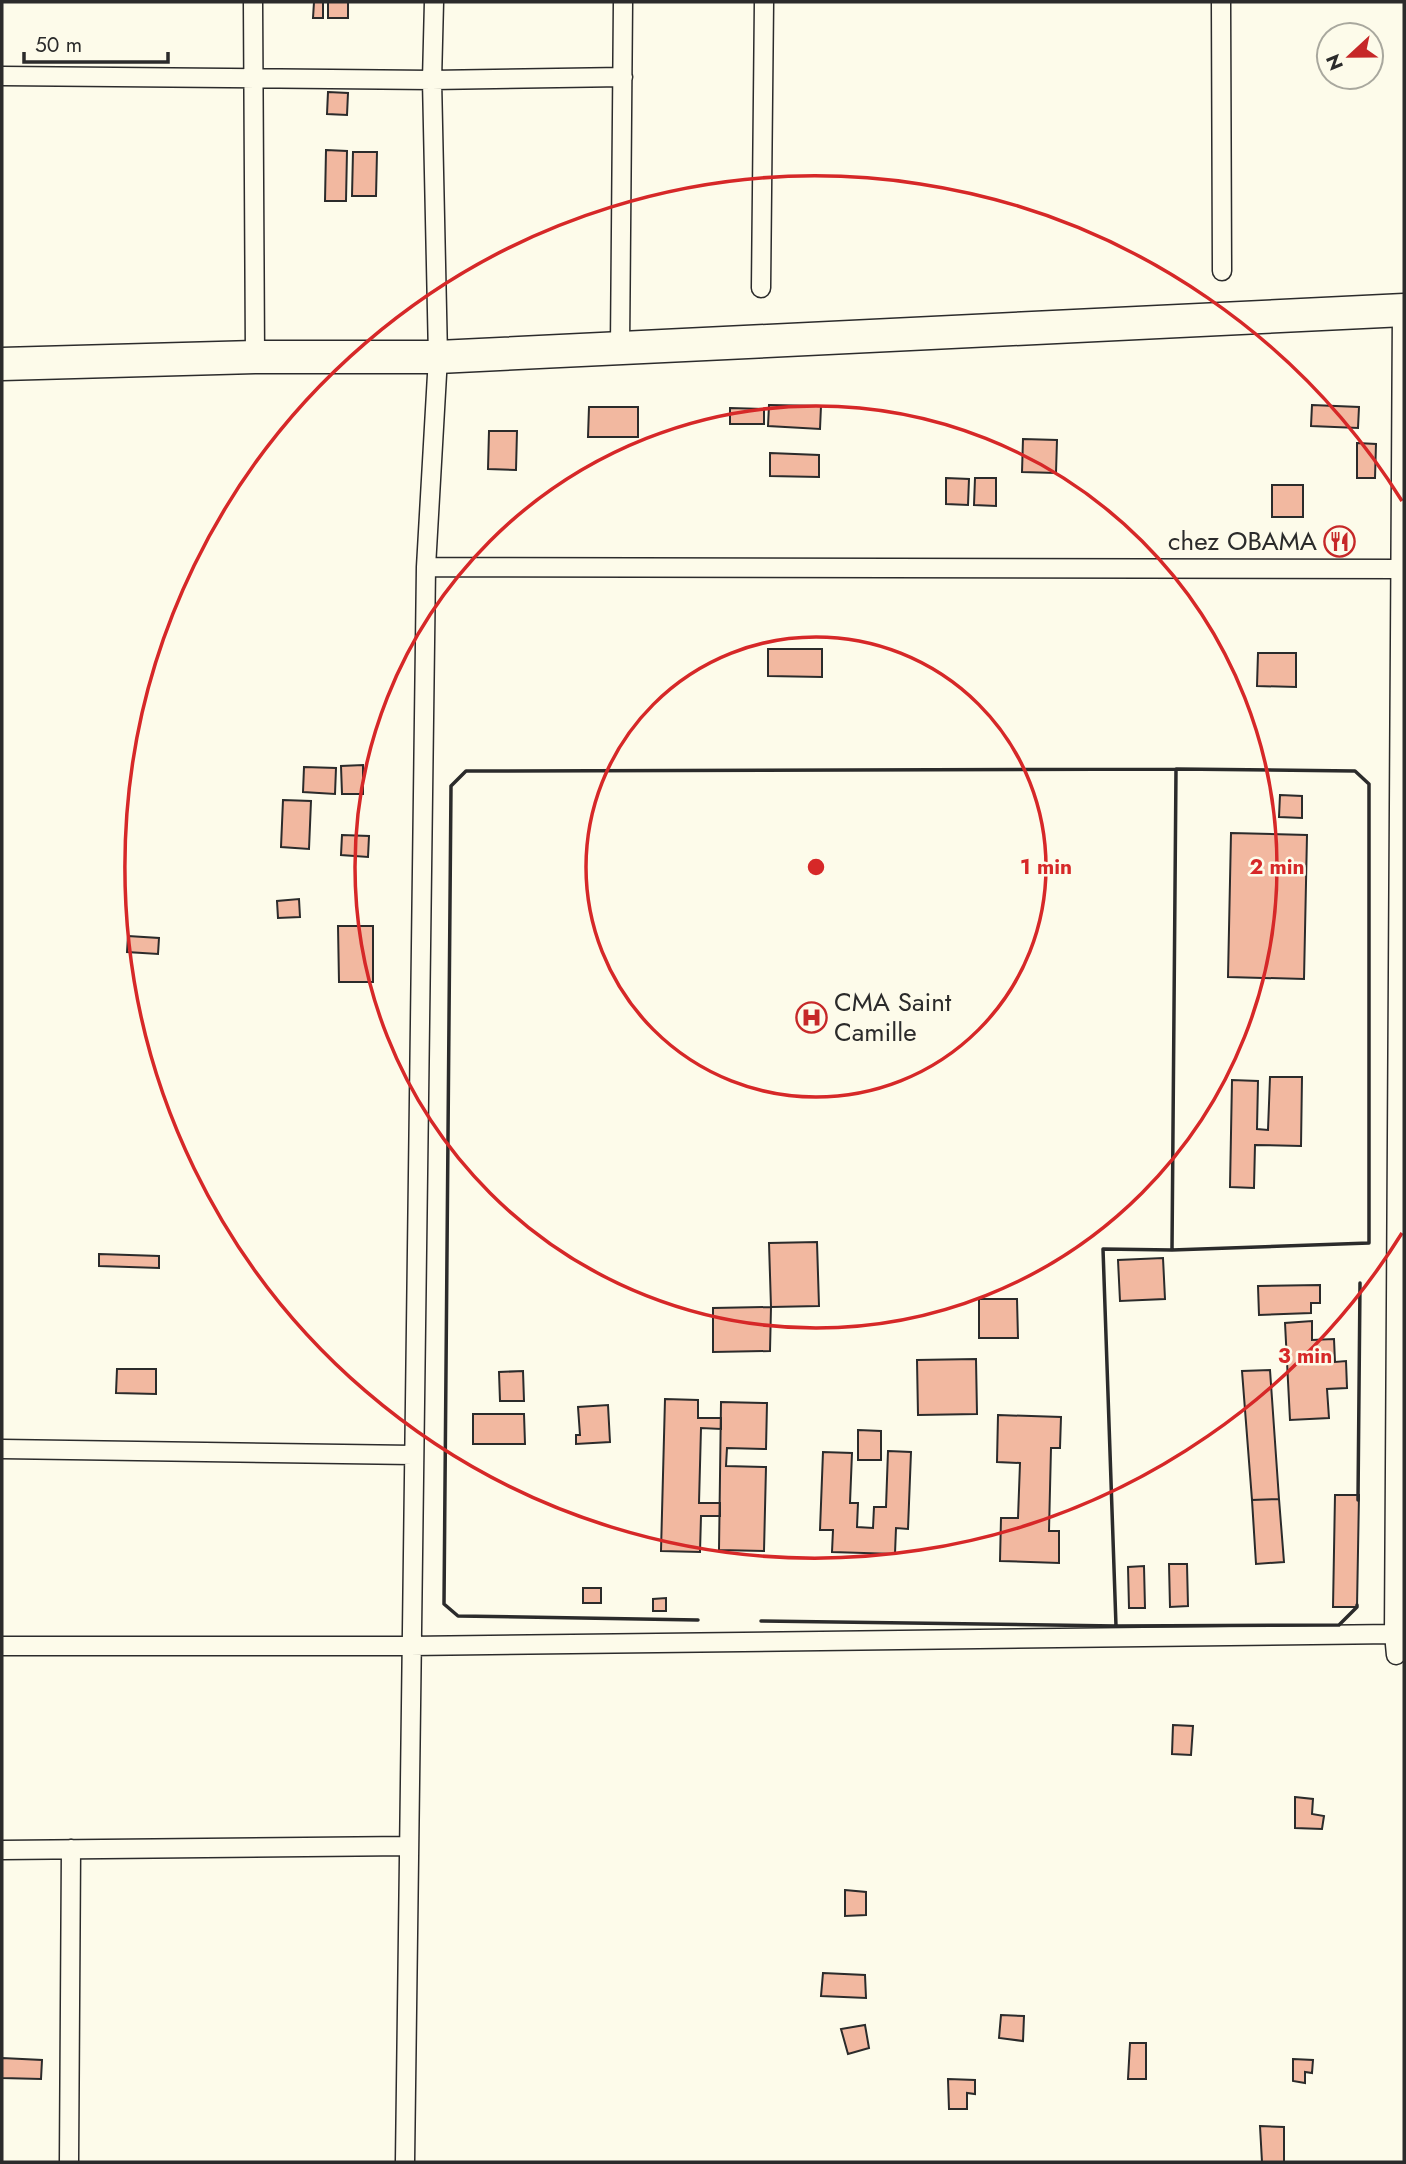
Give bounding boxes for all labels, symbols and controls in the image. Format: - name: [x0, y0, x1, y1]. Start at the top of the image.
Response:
- scale bar: [24, 21, 168, 65]
- north arrow: [1315, 21, 1385, 91]
- text: 50 m: [35, 30, 82, 60]
- text: N: [1319, 50, 1350, 74]
- place label: chez OBAMA: [1168, 522, 1318, 560]
- restaurant icon: chez OBAMA: [1323, 524, 1357, 558]
- text: 1 min: [1020, 852, 1072, 882]
- text: 2 min: [1249, 852, 1305, 882]
- centre of rings: [804, 855, 828, 879]
- place label: CMA Saint Camille: [834, 983, 952, 1051]
- hospital icon: CMA Saint Camille: [794, 1000, 828, 1034]
- text: 3 min: [1278, 1341, 1332, 1371]

